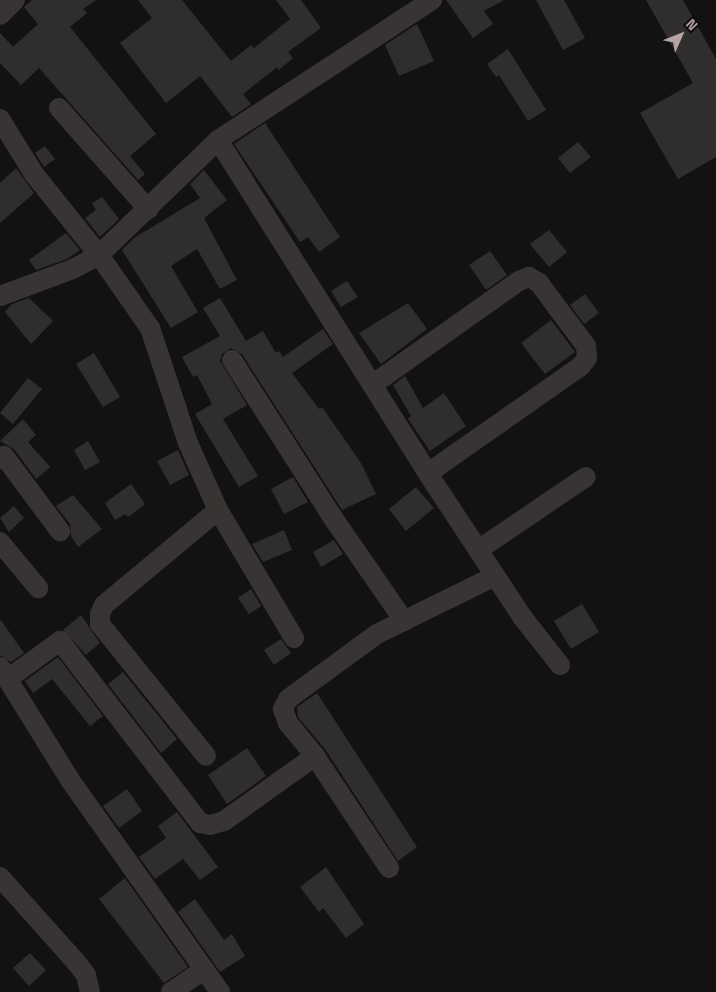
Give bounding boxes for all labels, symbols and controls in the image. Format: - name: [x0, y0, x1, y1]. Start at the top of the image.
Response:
- north arrow: [656, 10, 706, 60]
- text: N: [682, 15, 702, 34]

